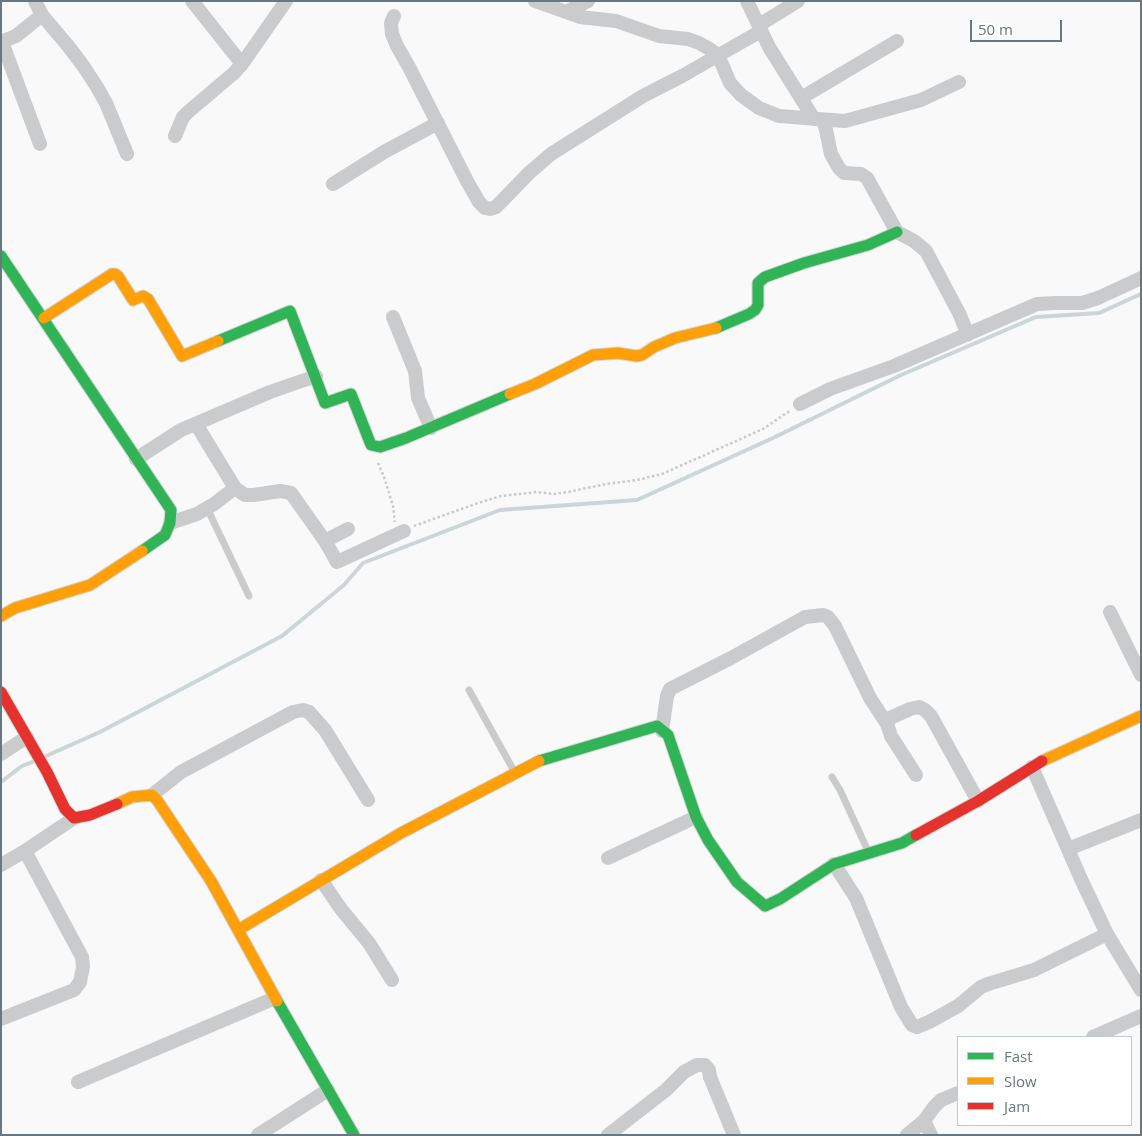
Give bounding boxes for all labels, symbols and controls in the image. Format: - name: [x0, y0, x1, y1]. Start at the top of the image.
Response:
- scale bar: [972, 10, 1064, 42]
- text: 50 m: [978, 19, 1013, 39]
- legend: [957, 1036, 1132, 1126]
- text: Fast: [1004, 1046, 1033, 1066]
- text: Slow: [1004, 1071, 1037, 1091]
- text: Jam: [1004, 1096, 1030, 1116]

